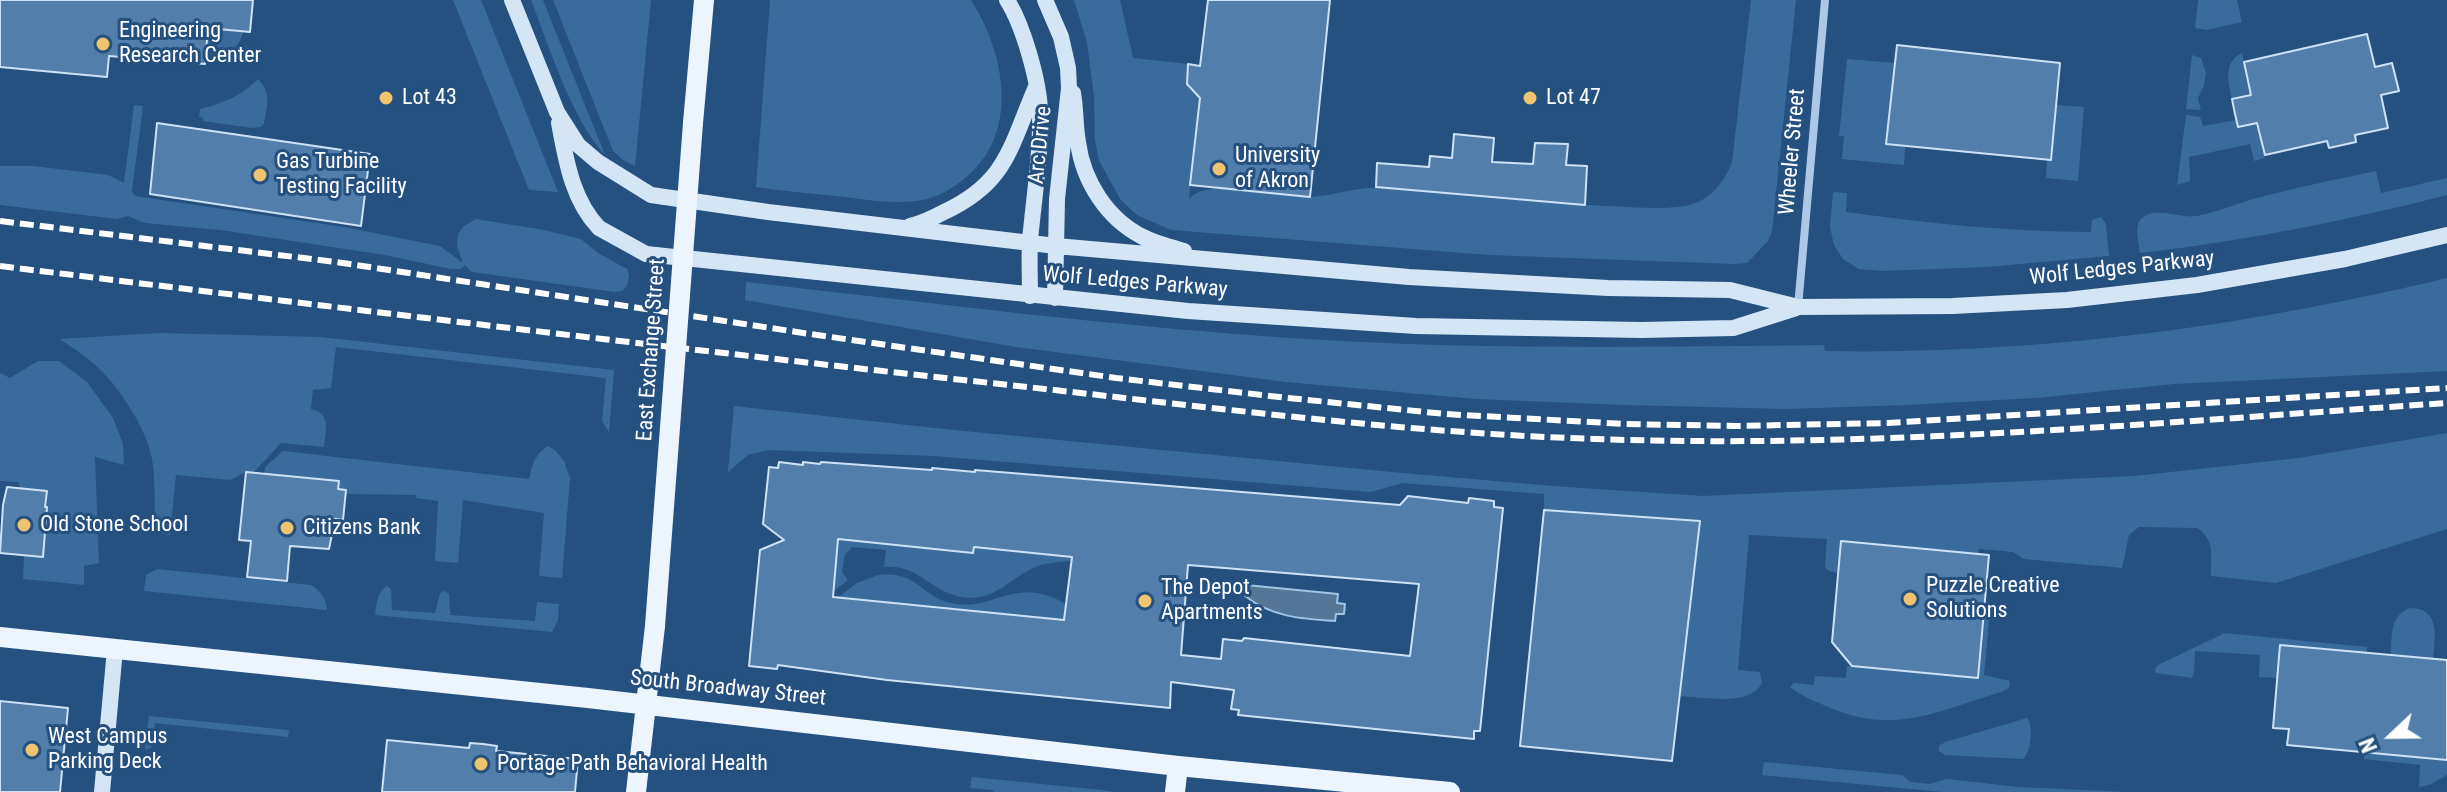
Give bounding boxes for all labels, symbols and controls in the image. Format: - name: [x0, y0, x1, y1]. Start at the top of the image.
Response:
- place label: Engineering Research Center: [119, 18, 261, 70]
- marker: Engineering Research Center: [94, 35, 112, 53]
- place label: Lot 43: [402, 85, 457, 111]
- place label: Lot 47: [1546, 85, 1601, 111]
- street label: Wheeler Street: [1774, 88, 1812, 216]
- marker: Lot 43: [377, 89, 395, 107]
- marker: Lot 47: [1521, 89, 1539, 107]
- street label: Arc Drive: [1024, 105, 1058, 185]
- place label: University of Akron: [1235, 143, 1320, 194]
- place label: Gas Turbine Testing Facility: [276, 149, 407, 200]
- marker: University of Akron: [1210, 160, 1228, 178]
- marker: Gas Turbine Testing Facility: [251, 166, 269, 184]
- street label: Wolf Ledges Parkway: [2028, 246, 2216, 292]
- street label: East Exchange Street: [632, 258, 672, 442]
- street label: Wolf Ledges Parkway: [1041, 262, 1229, 304]
- place label: Old Stone School: [40, 512, 188, 538]
- place label: Citizens Bank: [303, 515, 421, 541]
- marker: Old Stone School: [15, 516, 33, 534]
- marker: Citizens Bank: [278, 519, 296, 537]
- place label: Puzzle Creative Solutions: [1926, 573, 2060, 624]
- place label: The Depot Apartments: [1161, 575, 1263, 626]
- marker: Puzzle Creative Solutions: [1901, 590, 1919, 608]
- marker: The Depot Apartments: [1136, 592, 1154, 610]
- street label: South Broadway Street: [629, 666, 827, 712]
- north arrow: [2351, 696, 2431, 776]
- place label: West Campus Parking Deck: [48, 724, 167, 776]
- text: N: [2354, 734, 2382, 756]
- marker: West Campus Parking Deck: [23, 741, 41, 759]
- place label: Portage Path Behavioral Health: [497, 751, 768, 777]
- marker: Portage Path Behavioral Health: [472, 755, 490, 773]

